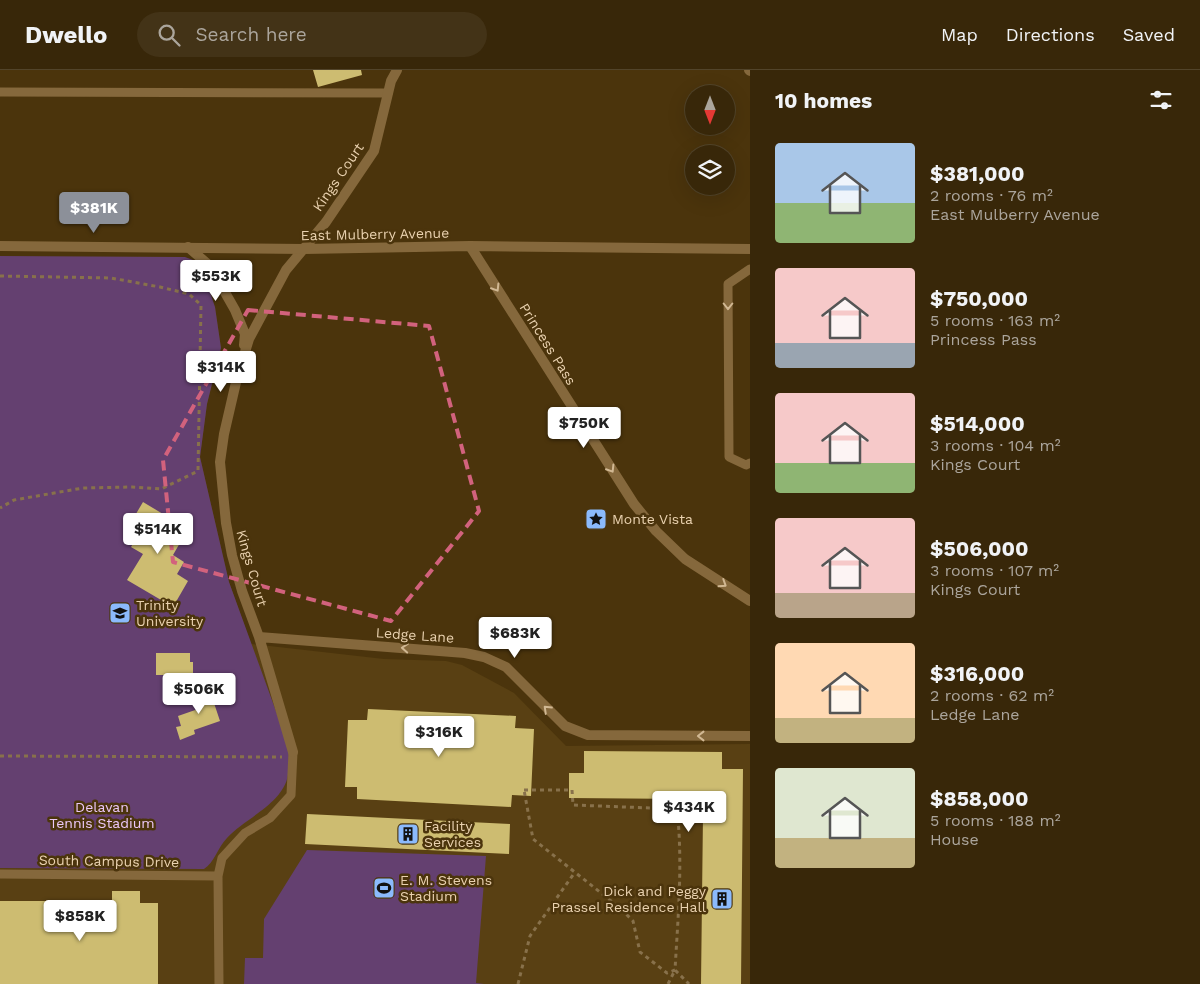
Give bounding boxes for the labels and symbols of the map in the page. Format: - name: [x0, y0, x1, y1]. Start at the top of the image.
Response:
- north arrow: [685, 85, 735, 135]
- street label: Kings Court: [309, 140, 367, 214]
- pin: $381K: [59, 191, 129, 234]
- street label: East Mulberry Avenue: [301, 225, 449, 243]
- pin: $553K: [181, 260, 251, 302]
- one-way arrow: [490, 282, 500, 291]
- street label: Princess Pass: [516, 300, 580, 388]
- one-way arrow: [723, 302, 733, 310]
- pin: $314K: [186, 350, 256, 393]
- pin: $750K: [549, 406, 619, 449]
- one-way arrow: [605, 464, 615, 473]
- place icon: Monte Vista: [584, 507, 608, 531]
- place label: Monte Vista: [612, 511, 693, 527]
- pin: $514K: [123, 512, 193, 555]
- street label: Kings Court: [233, 528, 271, 608]
- one-way arrow: [718, 578, 727, 587]
- place label: Trinity University: [136, 597, 204, 629]
- school or university icon: Trinity University: [108, 601, 132, 625]
- pin: $683K: [480, 616, 550, 659]
- street label: Ledge Lane: [375, 624, 455, 646]
- one-way arrow: [401, 643, 409, 654]
- pin: $506K: [164, 672, 234, 715]
- one-way arrow: [544, 706, 553, 715]
- pin: $316K: [404, 716, 474, 758]
- one-way arrow: [697, 731, 705, 741]
- pin: $434K: [654, 790, 724, 833]
- park label: Delavan Tennis Stadium: [49, 799, 155, 831]
- place label: Facility Services: [424, 818, 481, 850]
- building icon: Facility Services: [396, 822, 420, 846]
- street label: South Campus Drive: [39, 852, 179, 870]
- place label: E. M. Stevens Stadium: [400, 872, 492, 904]
- sports icon: E. M. Stevens Stadium: [372, 876, 396, 900]
- place label: Dick and Peggy Prassel Residence Hall: [551, 883, 707, 915]
- building icon: Dick and Peggy Prassel Residence Hall: [710, 887, 734, 911]
- pin: $858K: [45, 900, 115, 942]

